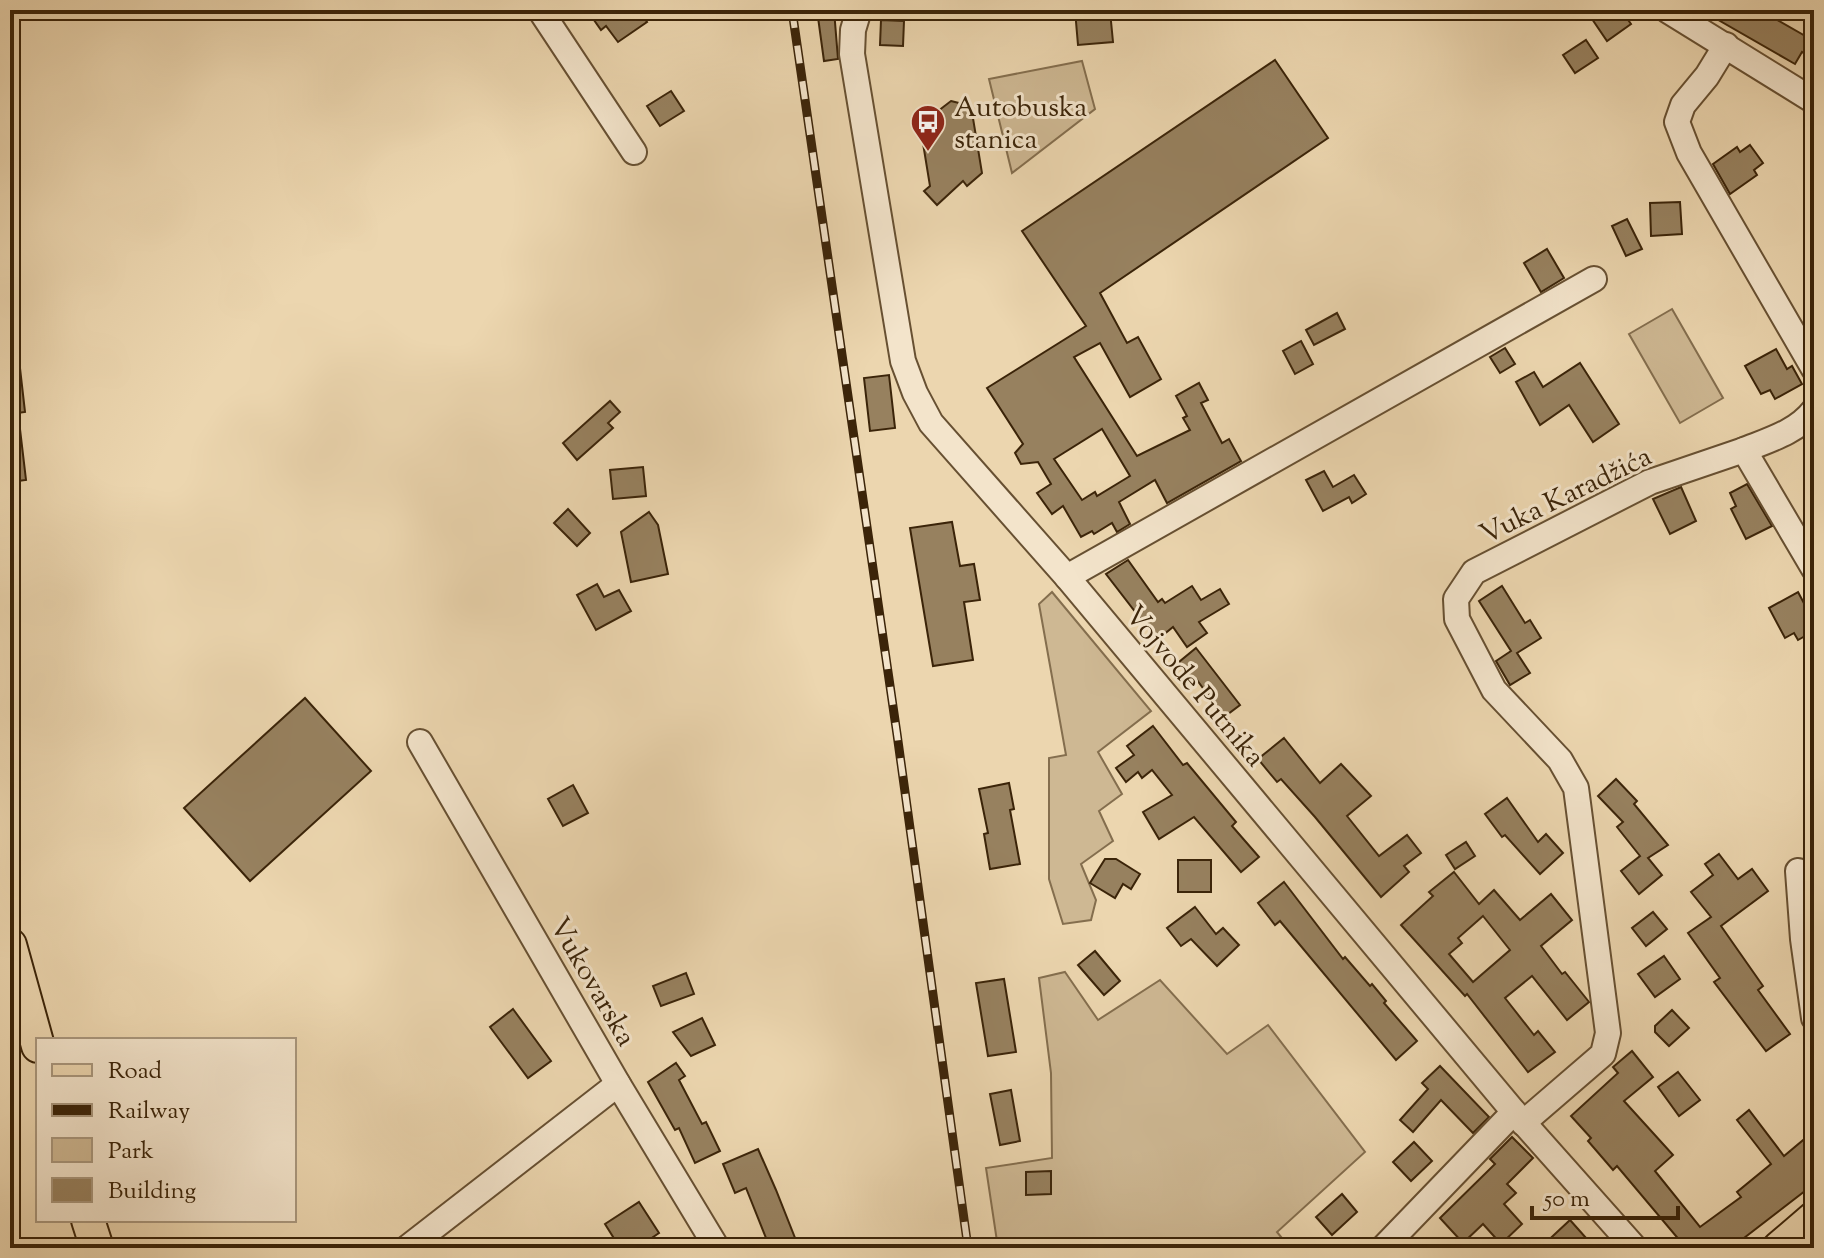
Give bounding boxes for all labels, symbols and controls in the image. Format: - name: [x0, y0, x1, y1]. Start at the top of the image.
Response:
- place label: Autobuska stanica: [954, 89, 1087, 161]
- bus stop icon: Autobuska stanica: [909, 103, 947, 153]
- street label: Vuka Karadžića: [1474, 438, 1659, 556]
- street label: Vojvode Putnika: [1114, 597, 1273, 777]
- street label: Vukovarska: [538, 911, 645, 1055]
- legend: [36, 1038, 296, 1222]
- text: Road: [108, 1055, 162, 1089]
- text: Railway: [108, 1095, 190, 1129]
- text: Park: [108, 1135, 154, 1169]
- scale bar: [1532, 1170, 1678, 1220]
- text: Building: [108, 1175, 197, 1209]
- text: 50 m: [1542, 1183, 1590, 1217]

